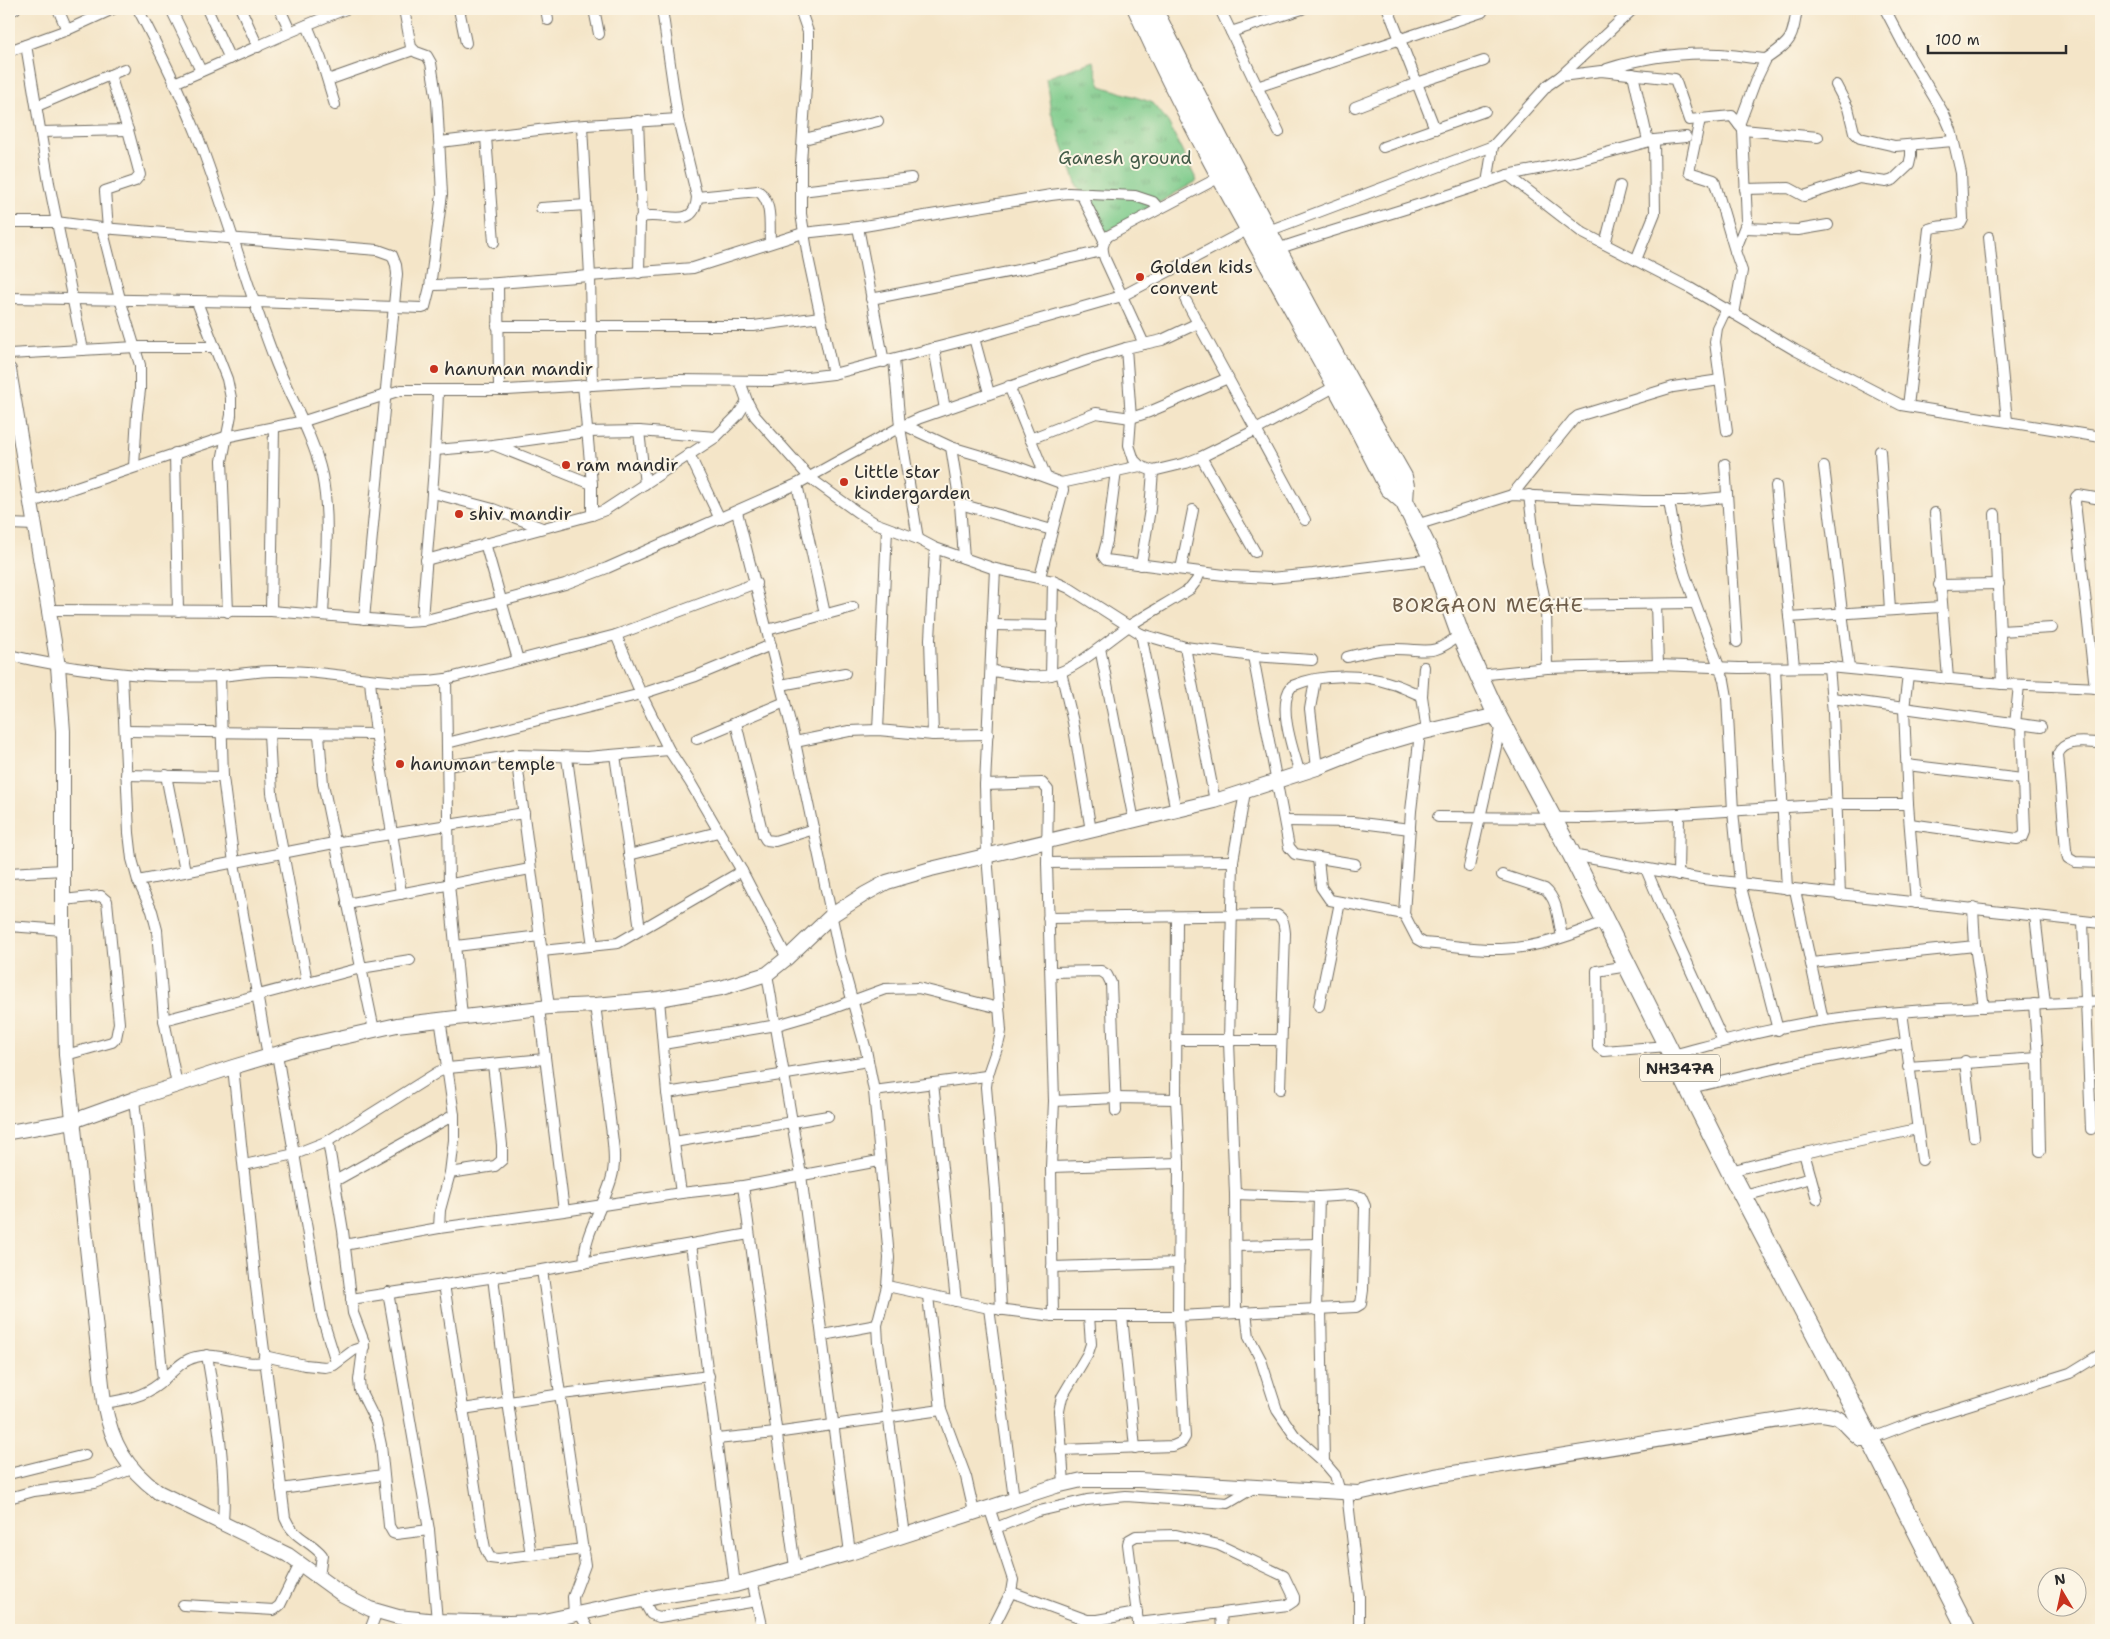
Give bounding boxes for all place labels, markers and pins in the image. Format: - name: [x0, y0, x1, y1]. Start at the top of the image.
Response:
- place label: Golden kids convent: [1150, 255, 1253, 300]
- marker: Golden kids convent: [1134, 271, 1146, 283]
- place label: hanuman mandir: [444, 357, 593, 381]
- marker: hanuman mandir: [428, 363, 440, 375]
- place label: ram mandir: [576, 453, 678, 477]
- marker: ram mandir: [560, 459, 572, 471]
- place label: Little star kindergarden: [854, 460, 970, 505]
- marker: Little star kindergarden: [838, 476, 850, 488]
- place label: shiv mandir: [469, 502, 572, 526]
- marker: shiv mandir: [453, 508, 465, 520]
- place label: hanuman temple: [410, 752, 556, 776]
- marker: hanuman temple: [394, 758, 406, 770]

